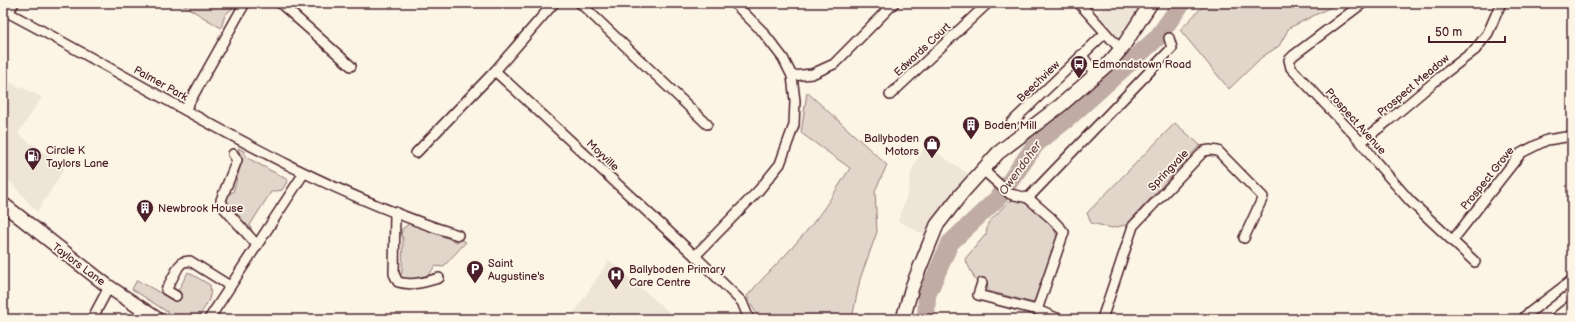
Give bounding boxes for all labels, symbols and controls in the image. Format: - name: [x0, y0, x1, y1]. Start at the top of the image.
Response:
- scale bar: [1429, 18, 1505, 44]
- street label: Edwards Court: [891, 19, 954, 79]
- text: 50 m: [1435, 25, 1462, 40]
- street label: Prospect Meadow: [1375, 51, 1452, 119]
- bus stop icon: Edmondstown Road: [1069, 54, 1089, 79]
- street label: Beechview: [1014, 57, 1063, 105]
- place label: Edmondstown Road: [1092, 58, 1191, 71]
- street label: Palmer Park: [131, 63, 191, 104]
- street label: Prospect Avenue: [1323, 86, 1389, 157]
- building icon: Boden Mill: [961, 115, 981, 140]
- place label: Boden Mill: [984, 119, 1037, 132]
- place label: Ballyboden Motors: [864, 132, 920, 158]
- shop icon: Ballyboden Motors: [922, 134, 942, 159]
- street label: Moyville: [584, 137, 622, 174]
- water label: Owendoher: [996, 137, 1046, 198]
- place label: Circle K Taylors Lane: [46, 144, 109, 170]
- street label: Prospect Grove: [1458, 144, 1517, 212]
- fuel station icon: Circle K Taylors Lane: [23, 146, 43, 171]
- street label: Springvale: [1145, 147, 1192, 194]
- building icon: Newbrook House: [135, 198, 155, 223]
- place label: Newbrook House: [158, 202, 244, 215]
- street label: Taylors Lane: [50, 240, 108, 289]
- place label: Saint Augustine's: [488, 257, 545, 283]
- parking icon: Saint Augustine's: [465, 259, 485, 284]
- place label: Ballyboden Primary Care Centre: [629, 263, 725, 289]
- hospital icon: Ballyboden Primary Care Centre: [606, 265, 626, 290]

